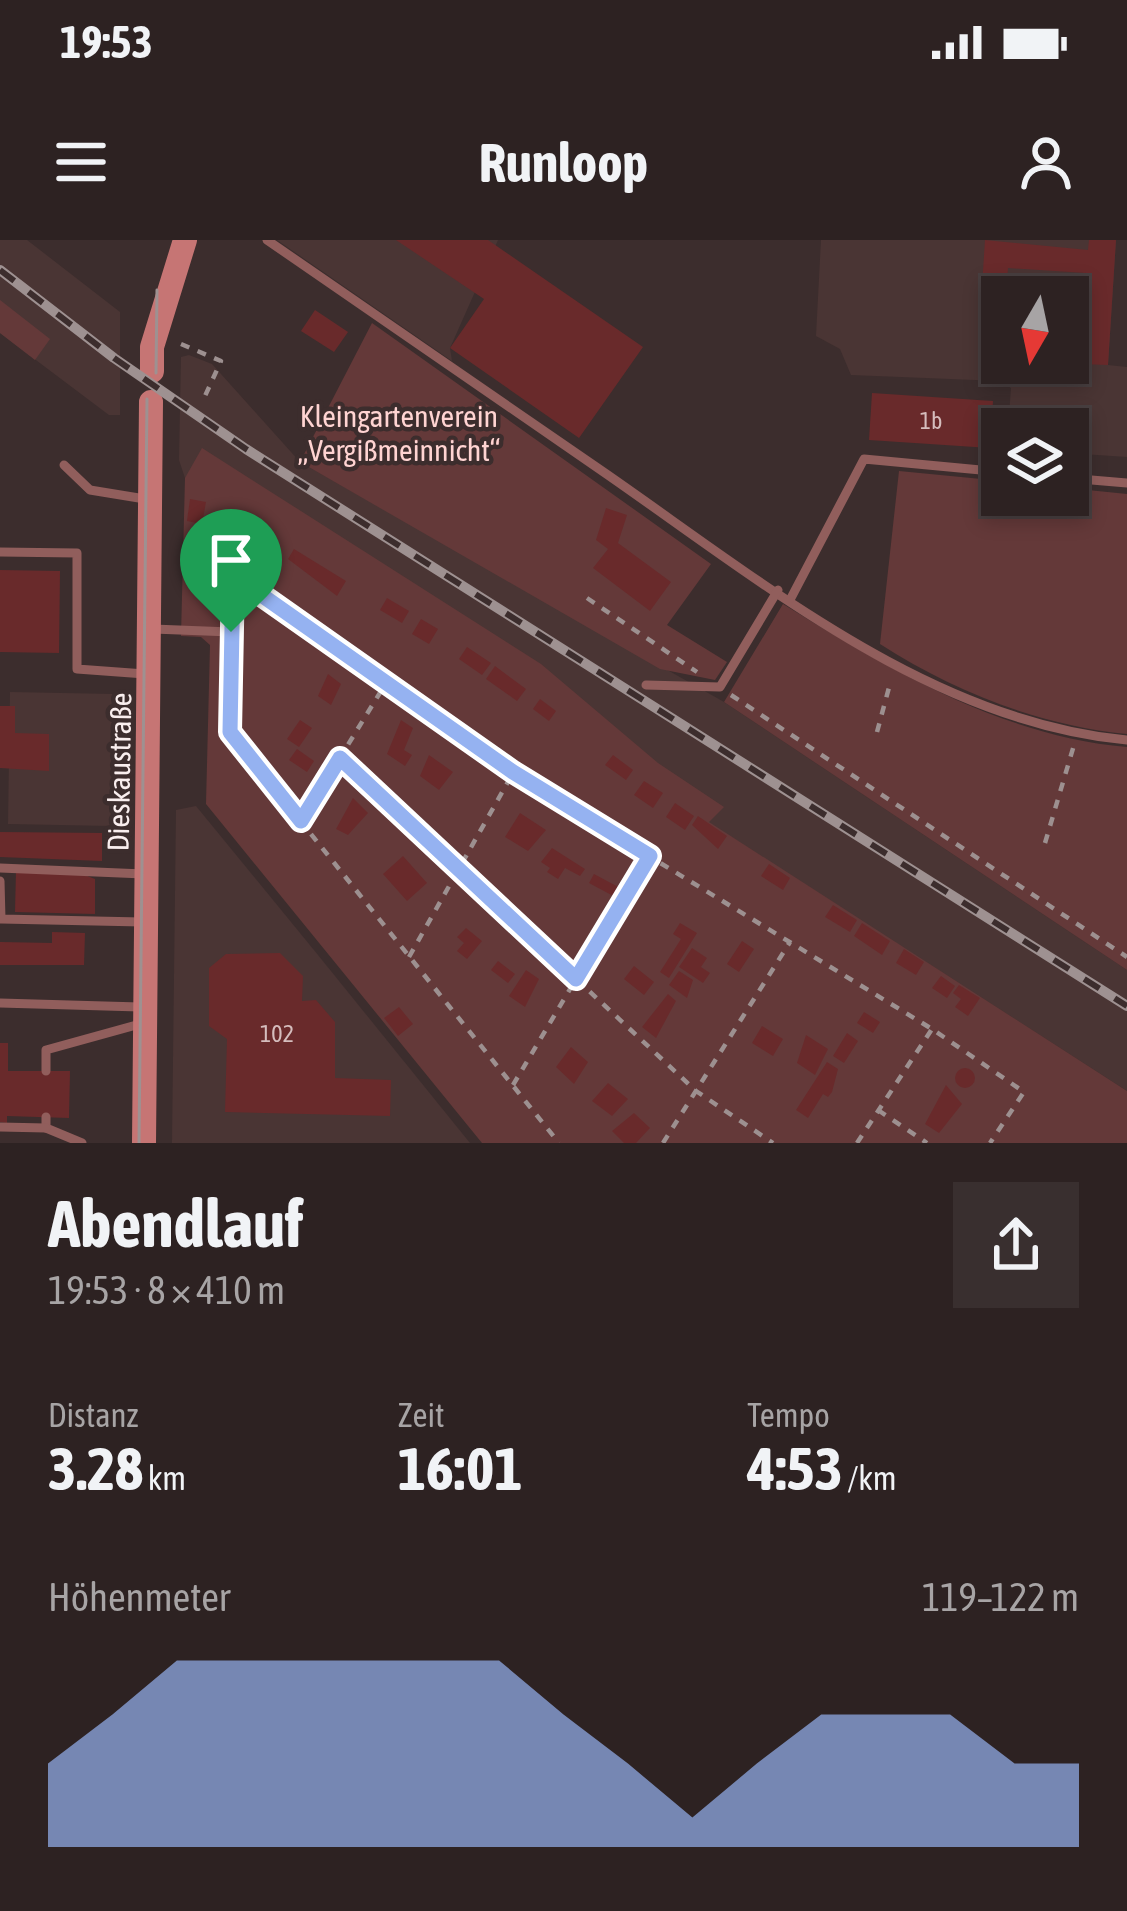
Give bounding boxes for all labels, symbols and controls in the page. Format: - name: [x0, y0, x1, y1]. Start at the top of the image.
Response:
- text: 19:53: [60, 16, 153, 68]
- icon: menu: [48, 129, 114, 195]
- icon: person: [1013, 129, 1079, 195]
- text: Runloop: [479, 132, 648, 193]
- north arrow: [981, 276, 1089, 384]
- map controls: [981, 276, 1089, 516]
- park label: Kleingartenverein „Vergißmeinnicht“: [298, 399, 500, 467]
- house number: 1b: [920, 407, 942, 434]
- button: layers: [981, 408, 1089, 516]
- pin: [180, 509, 282, 632]
- icon: arrive: [198, 527, 264, 593]
- street label: Dieskaustraße: [101, 692, 137, 852]
- house number: 102: [260, 1020, 294, 1047]
- button: share: [953, 1182, 1079, 1308]
- text: Abendlauf: [48, 1185, 303, 1261]
- text: 19:53 · 8 × 410 m: [48, 1268, 285, 1312]
- text: Distanz: [48, 1396, 138, 1434]
- text: Zeit: [398, 1396, 445, 1434]
- text: Tempo: [747, 1396, 830, 1434]
- text: 3.28: [48, 1434, 143, 1503]
- text: 16:01: [398, 1434, 522, 1503]
- text: 4:53: [747, 1434, 843, 1503]
- text: km: [143, 1459, 186, 1497]
- text: /km: [843, 1459, 897, 1497]
- text: Höhenmeter: [48, 1575, 230, 1619]
- text: 119–122 m: [922, 1575, 1079, 1619]

